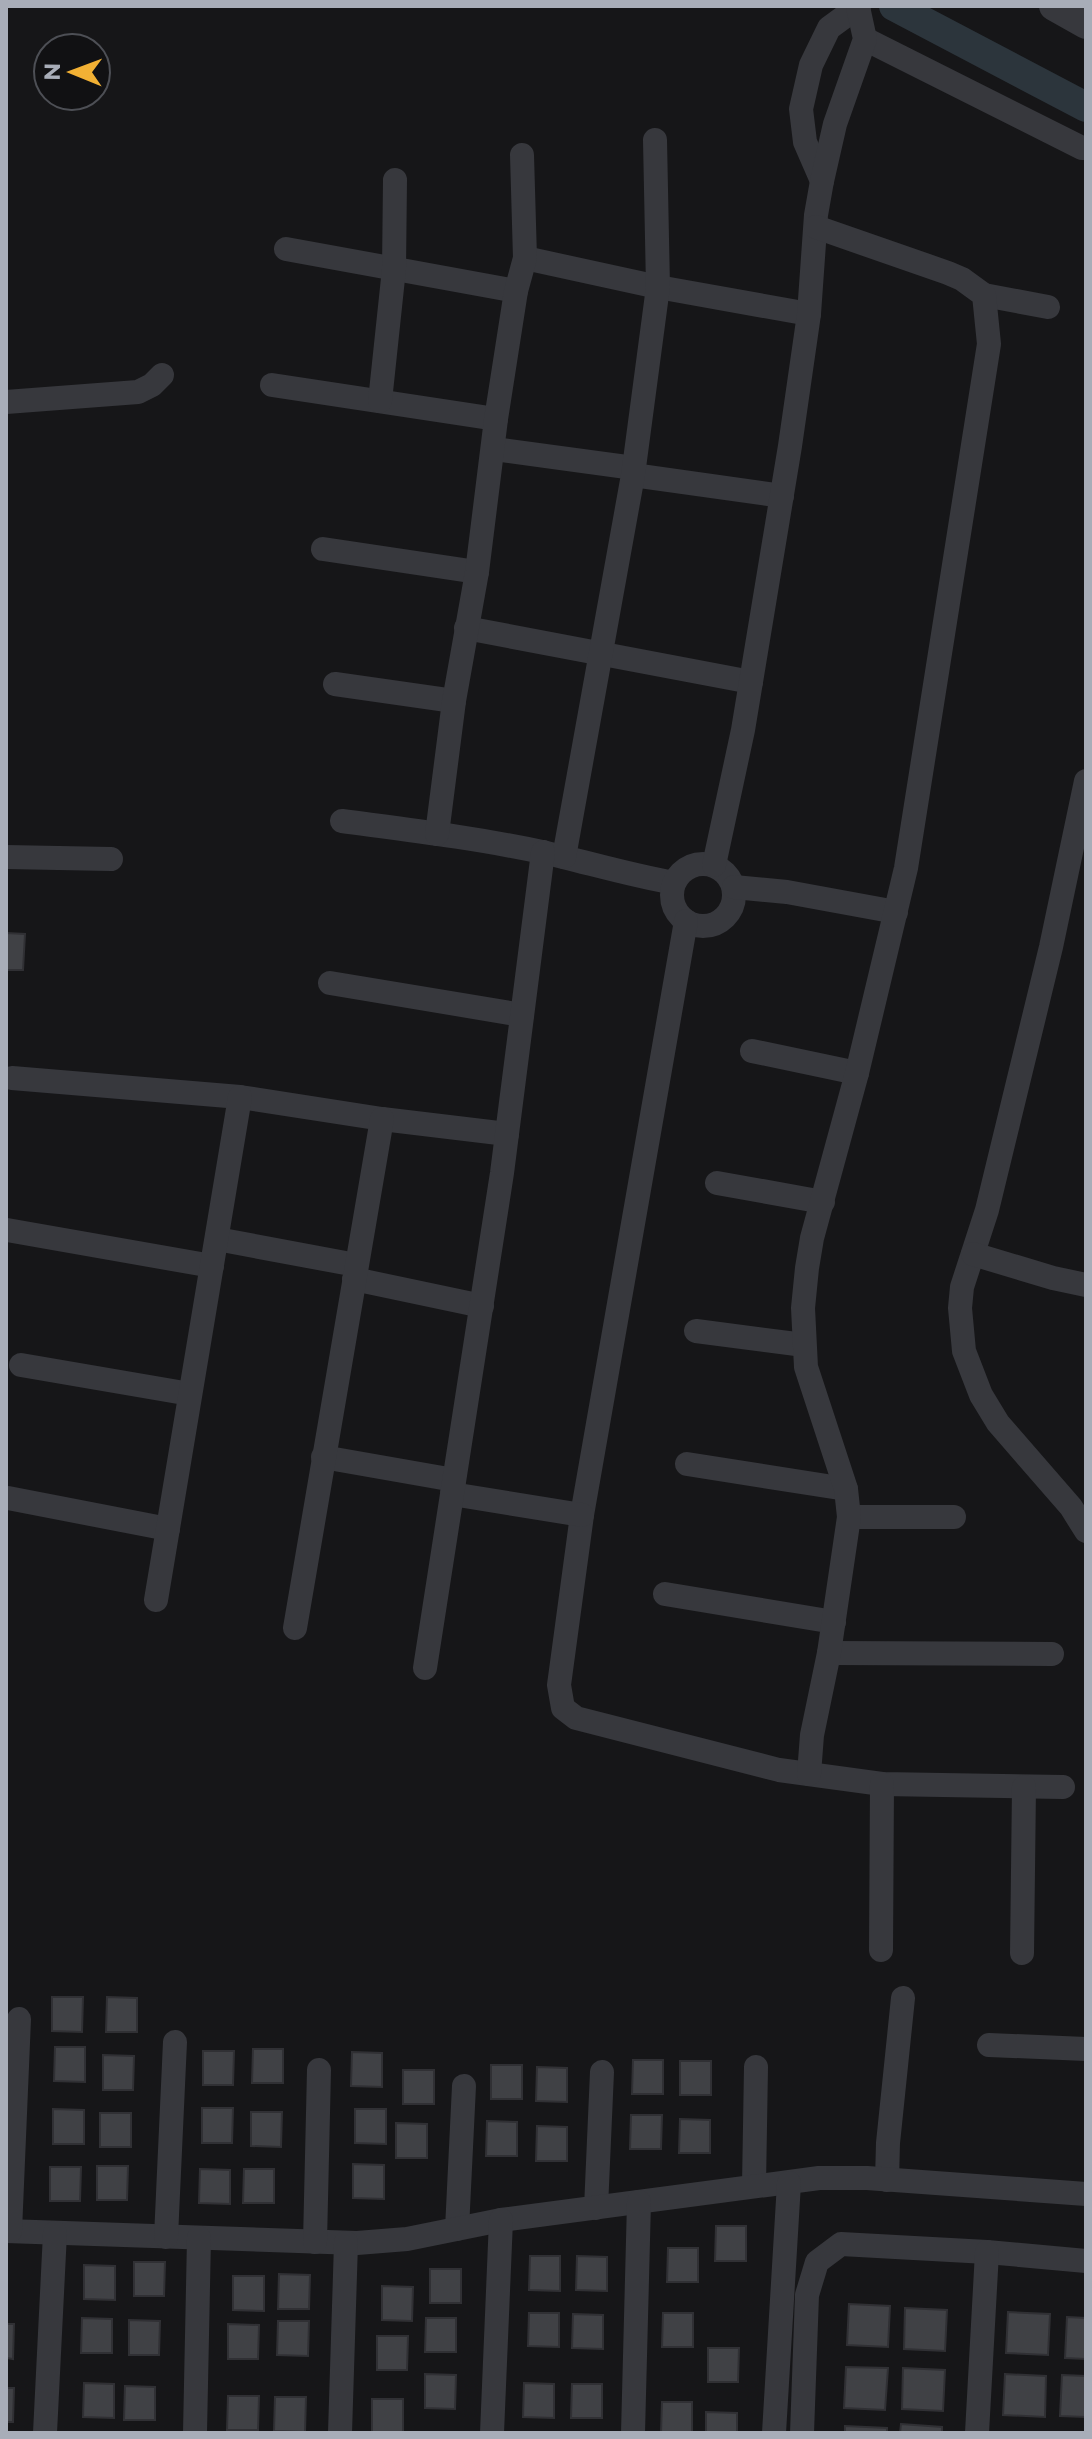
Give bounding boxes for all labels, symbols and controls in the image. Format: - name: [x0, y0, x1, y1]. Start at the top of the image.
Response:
- north arrow: [32, 32, 112, 112]
- text: N: [39, 63, 66, 81]

